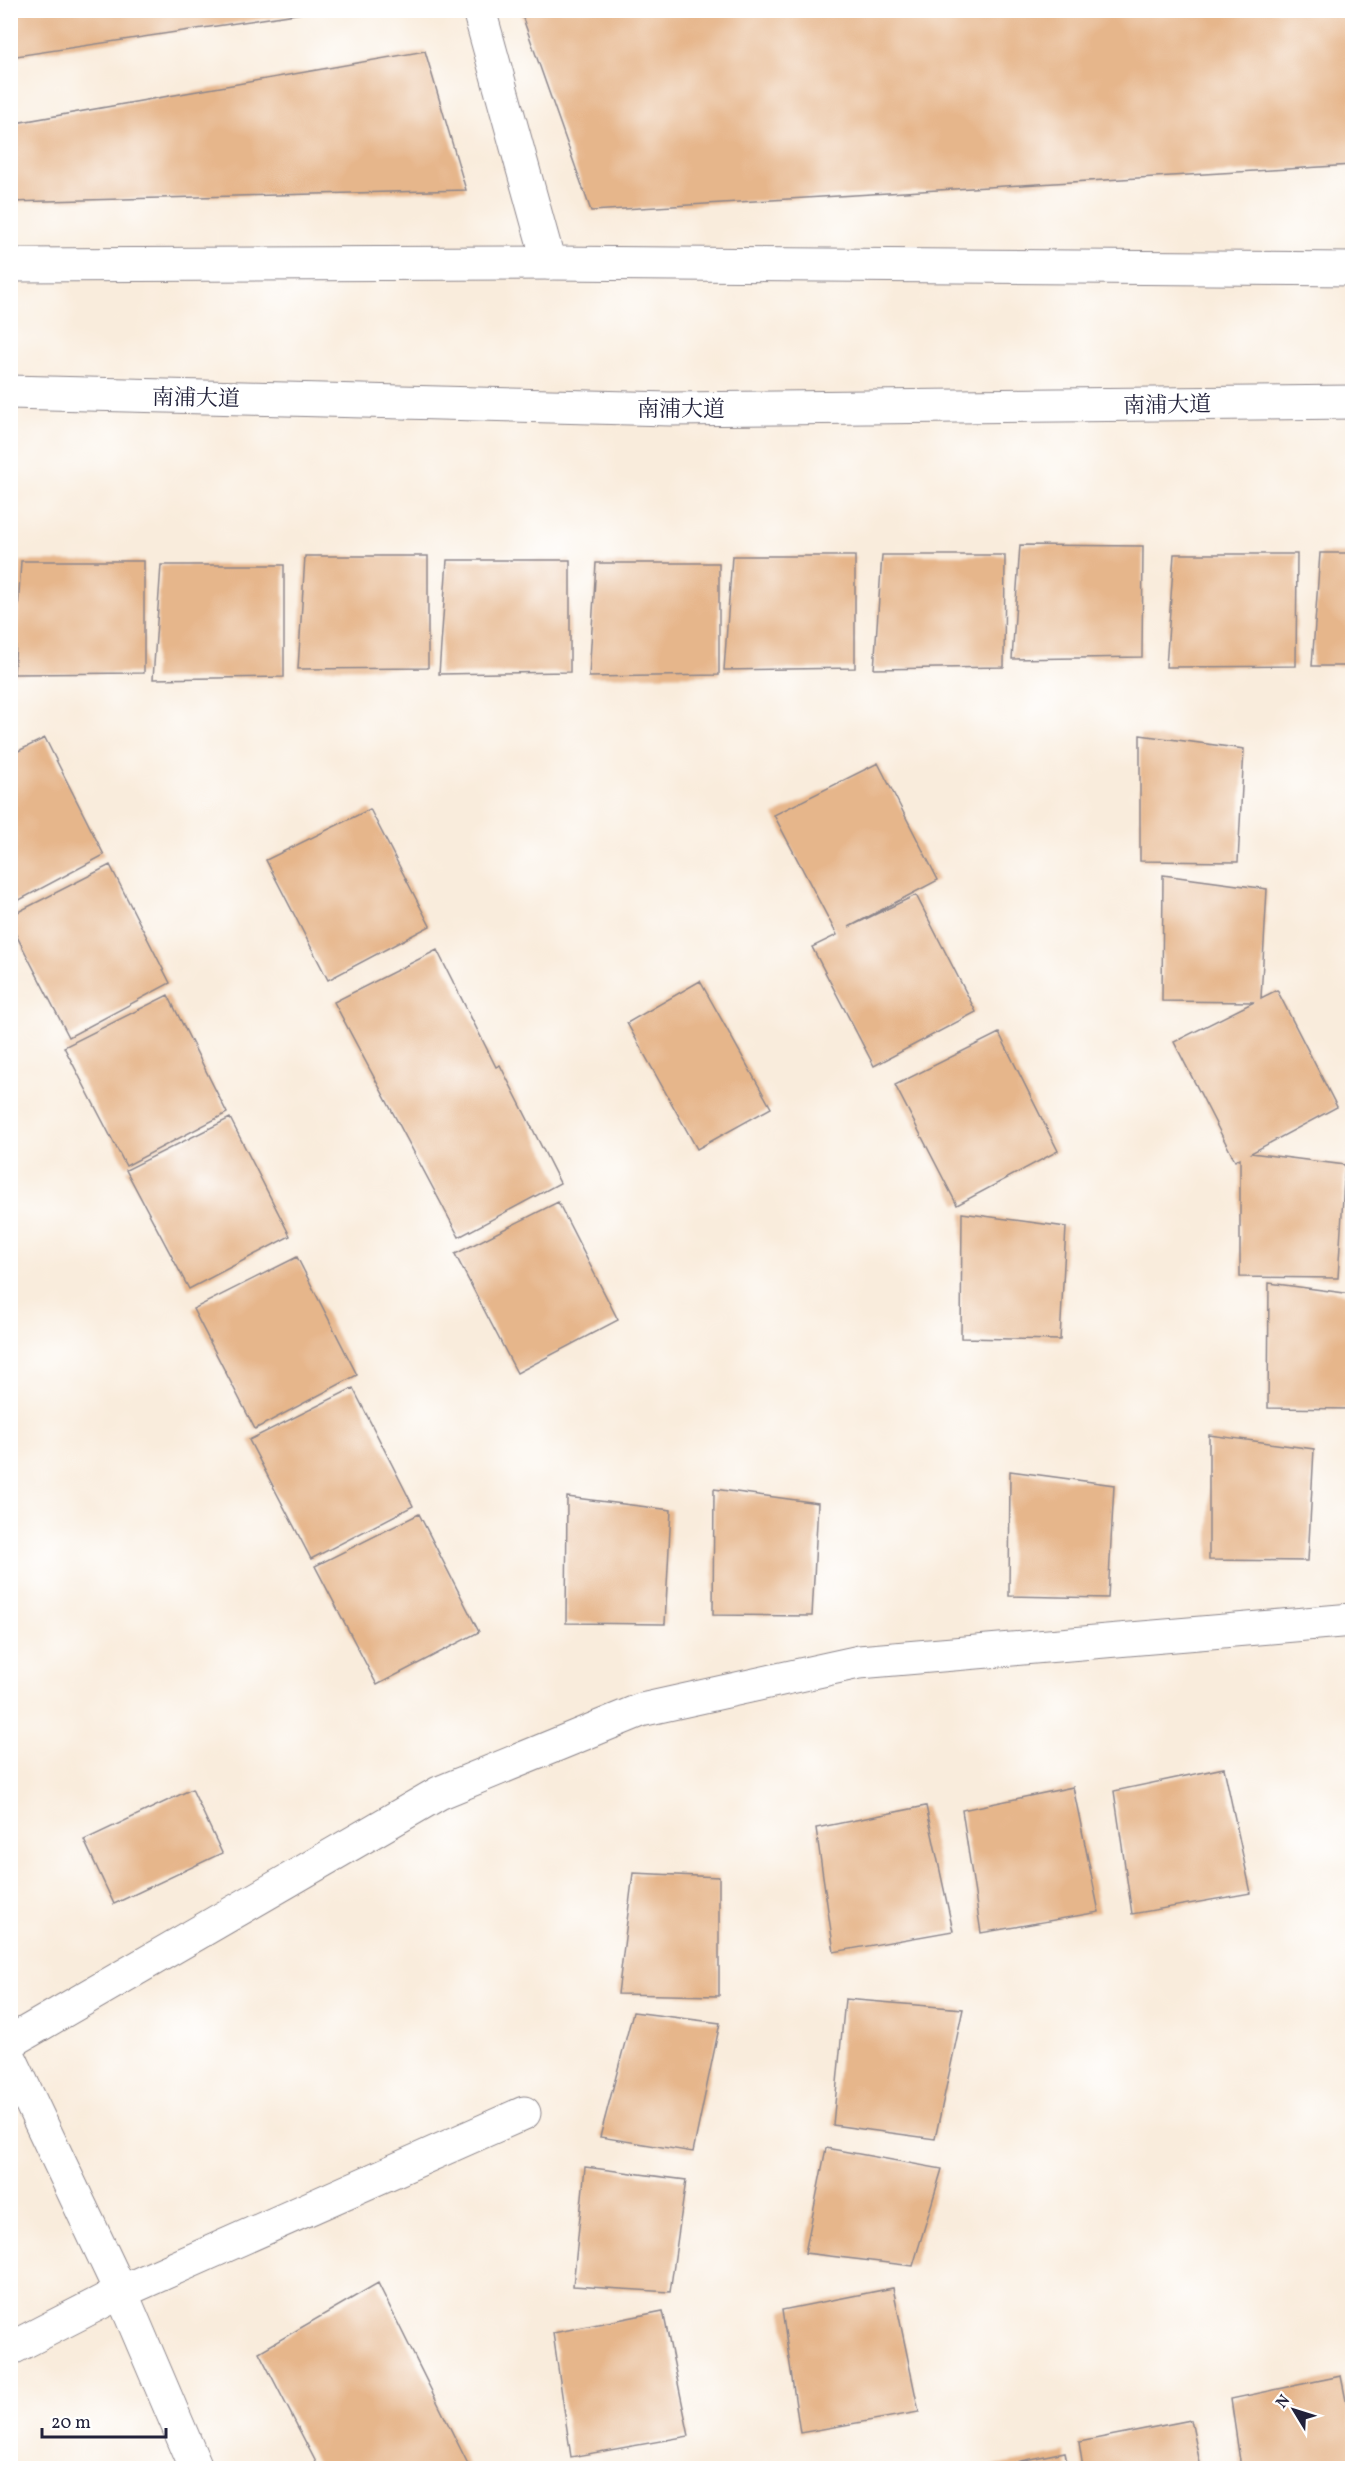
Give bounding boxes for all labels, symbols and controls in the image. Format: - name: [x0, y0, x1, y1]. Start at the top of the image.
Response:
- street label: 南浦大道: [152, 383, 240, 416]
- street label: 南浦大道: [1123, 390, 1211, 423]
- street label: 南浦大道: [637, 395, 725, 426]
- north arrow: [1264, 2380, 1324, 2440]
- text: N: [1272, 2390, 1296, 2413]
- scale bar: [42, 2401, 166, 2439]
- text: 20 m: [51, 2411, 91, 2436]

